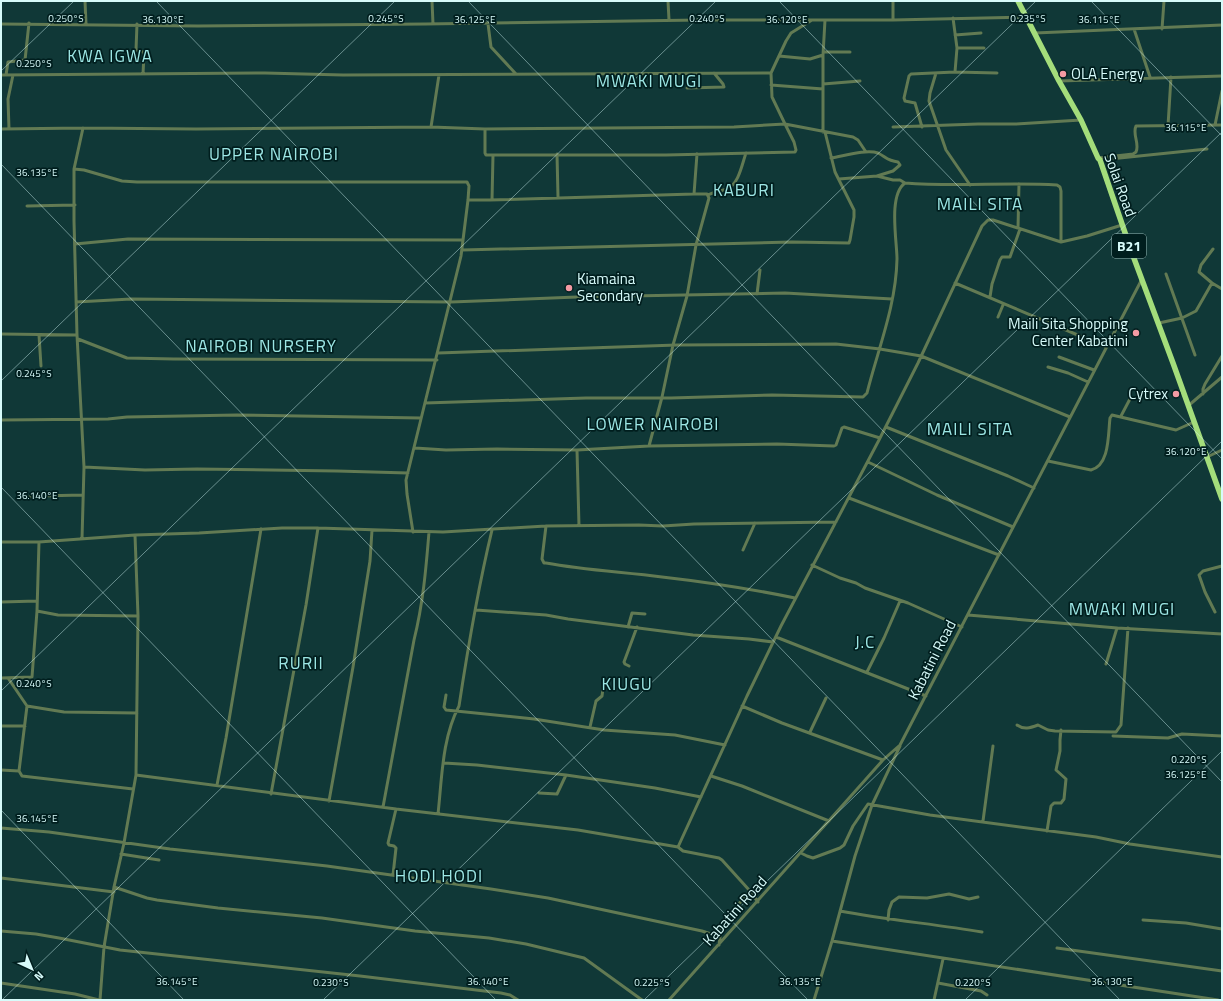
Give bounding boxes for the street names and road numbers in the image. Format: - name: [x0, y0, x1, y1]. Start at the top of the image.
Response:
- street label: Solai Road: [1098, 150, 1143, 220]
- road number: B21: [1112, 234, 1146, 258]
- street label: Kabatini Road: [902, 616, 962, 704]
- street label: Kabatini Road: [697, 871, 772, 951]

